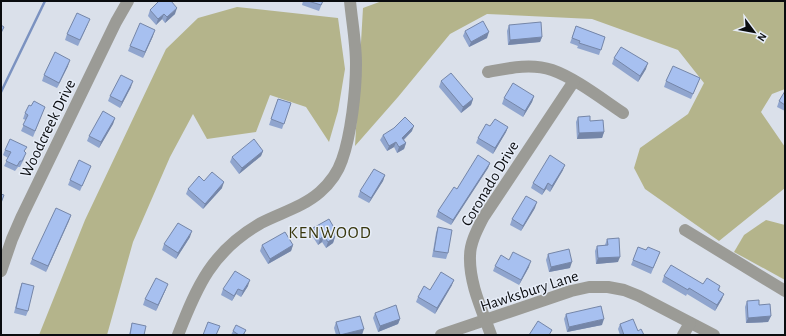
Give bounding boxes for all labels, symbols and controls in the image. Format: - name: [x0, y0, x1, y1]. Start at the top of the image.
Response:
- north arrow: [734, 12, 774, 52]
- text: N: [755, 31, 769, 43]
- street label: Woodcreek Drive: [17, 77, 78, 180]
- street label: Coronado Drive: [458, 138, 522, 229]
- district label: KENWOOD: [288, 224, 372, 241]
- street label: Hawksbury Lane: [478, 268, 581, 315]

